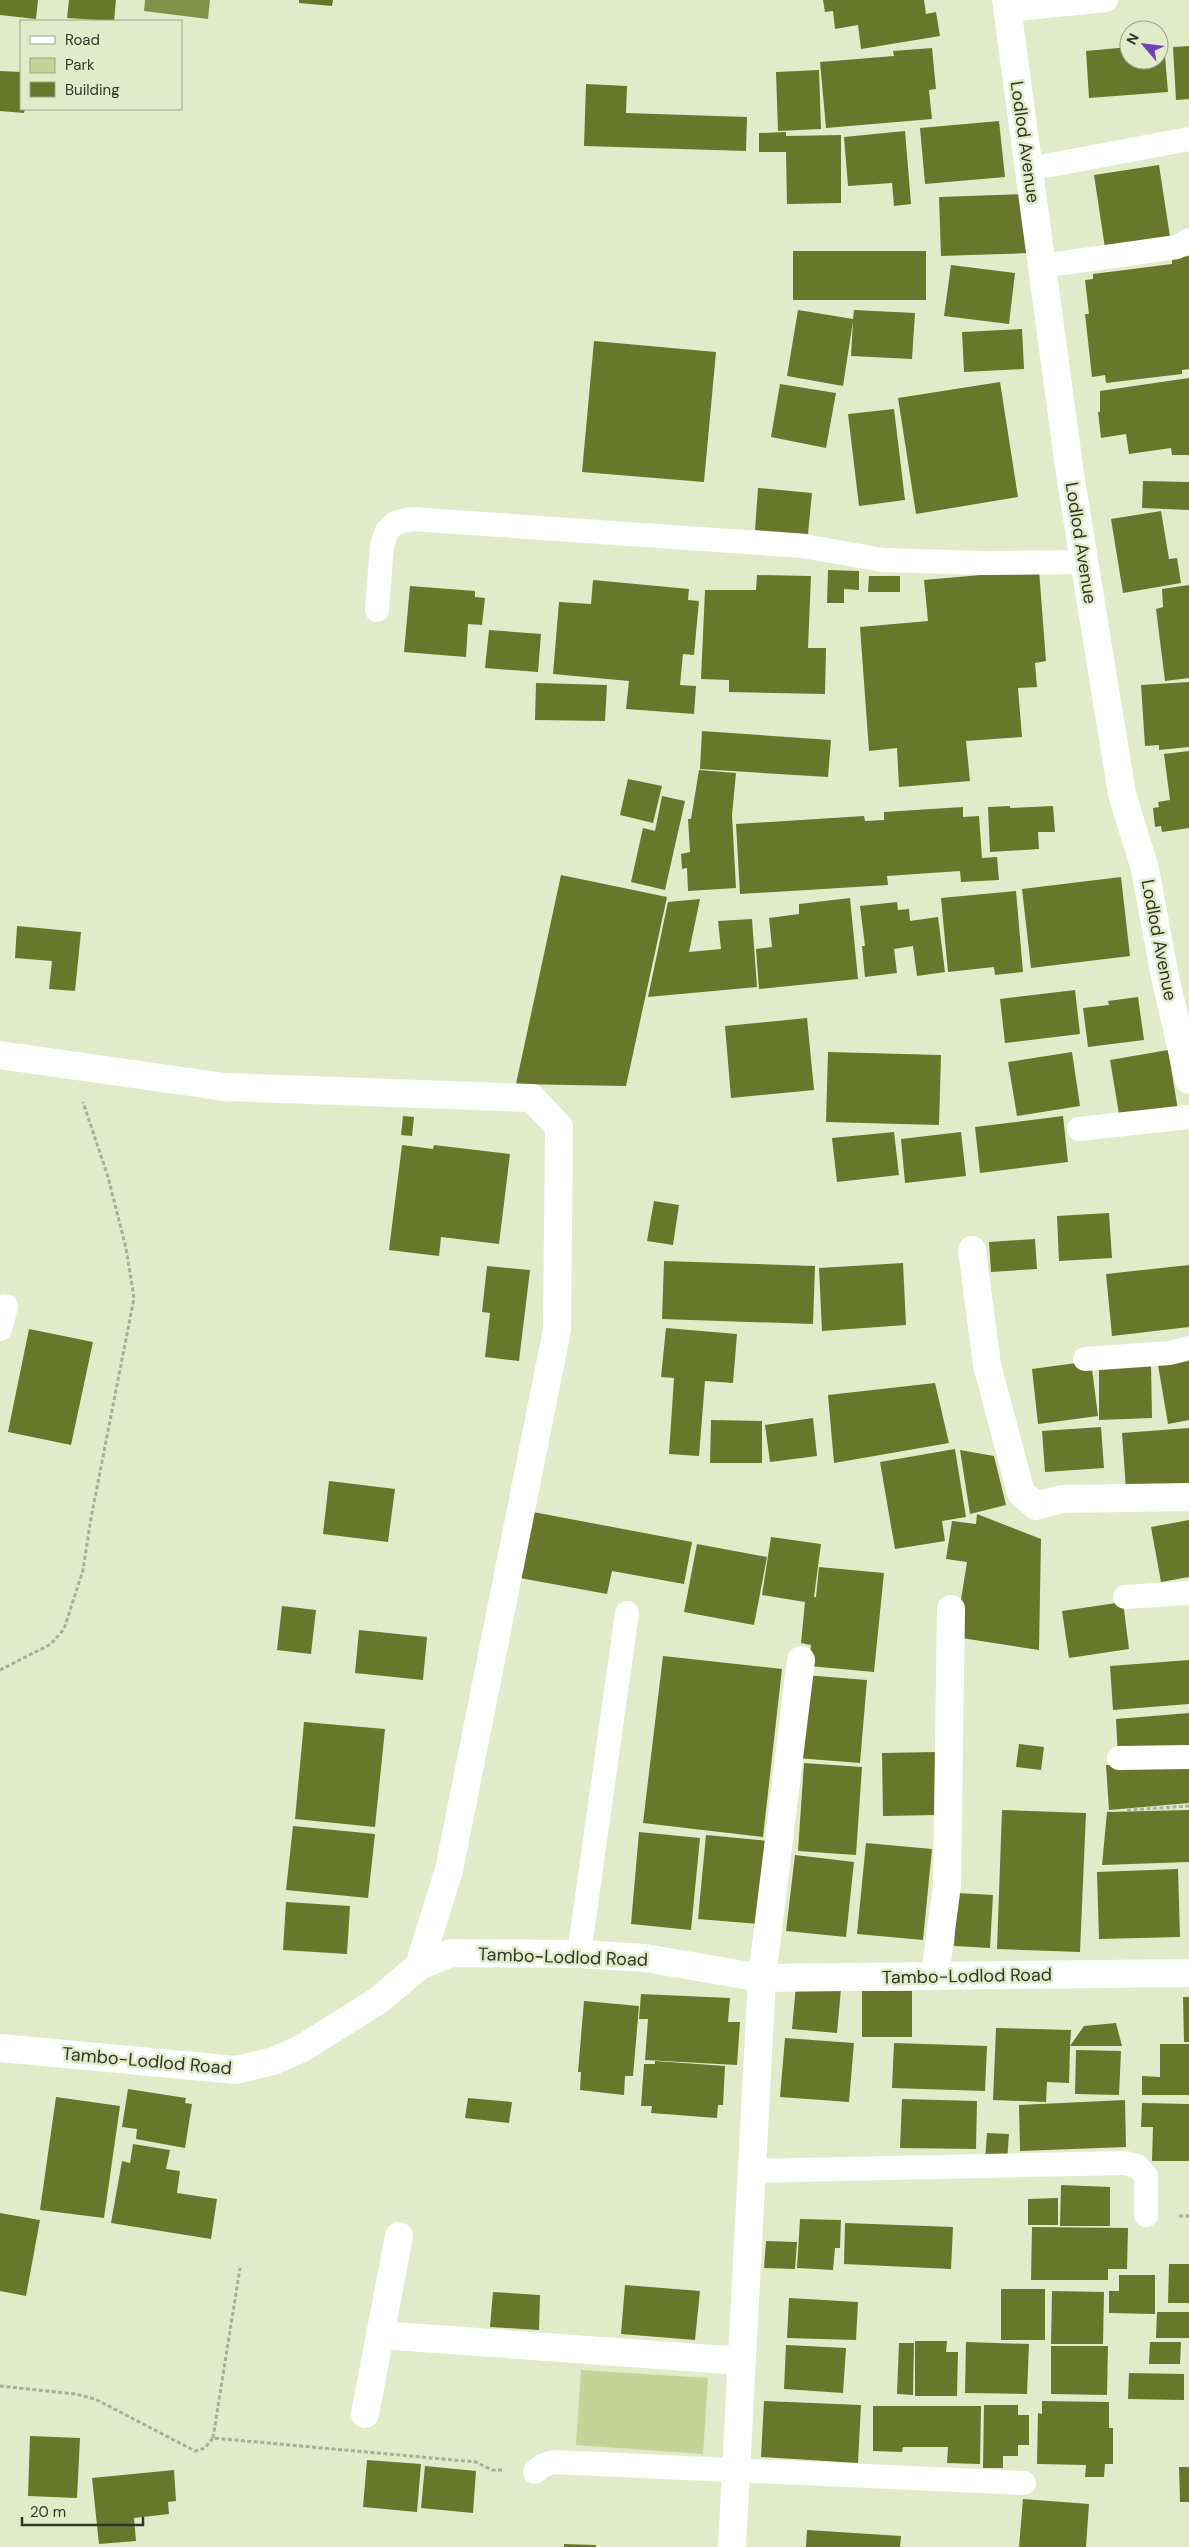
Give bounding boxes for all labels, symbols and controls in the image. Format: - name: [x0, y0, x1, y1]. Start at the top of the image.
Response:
- legend: [20, 20, 182, 110]
- north arrow: [1119, 20, 1169, 70]
- text: Road: [65, 30, 100, 50]
- text: N: [1122, 30, 1143, 48]
- text: Park: [65, 55, 95, 75]
- street label: Lodlod Avenue: [1005, 79, 1045, 205]
- text: Building: [65, 80, 120, 100]
- street label: Lodlod Avenue: [1060, 480, 1102, 606]
- street label: Lodlod Avenue: [1135, 877, 1183, 1003]
- street label: Tambo-Lodlod Road: [478, 1942, 648, 1972]
- street label: Tambo-Lodlod Road: [882, 1963, 1052, 1989]
- street label: Tambo-Lodlod Road: [61, 2042, 233, 2080]
- scale bar: [22, 2494, 144, 2526]
- text: 20 m: [30, 2502, 66, 2522]

